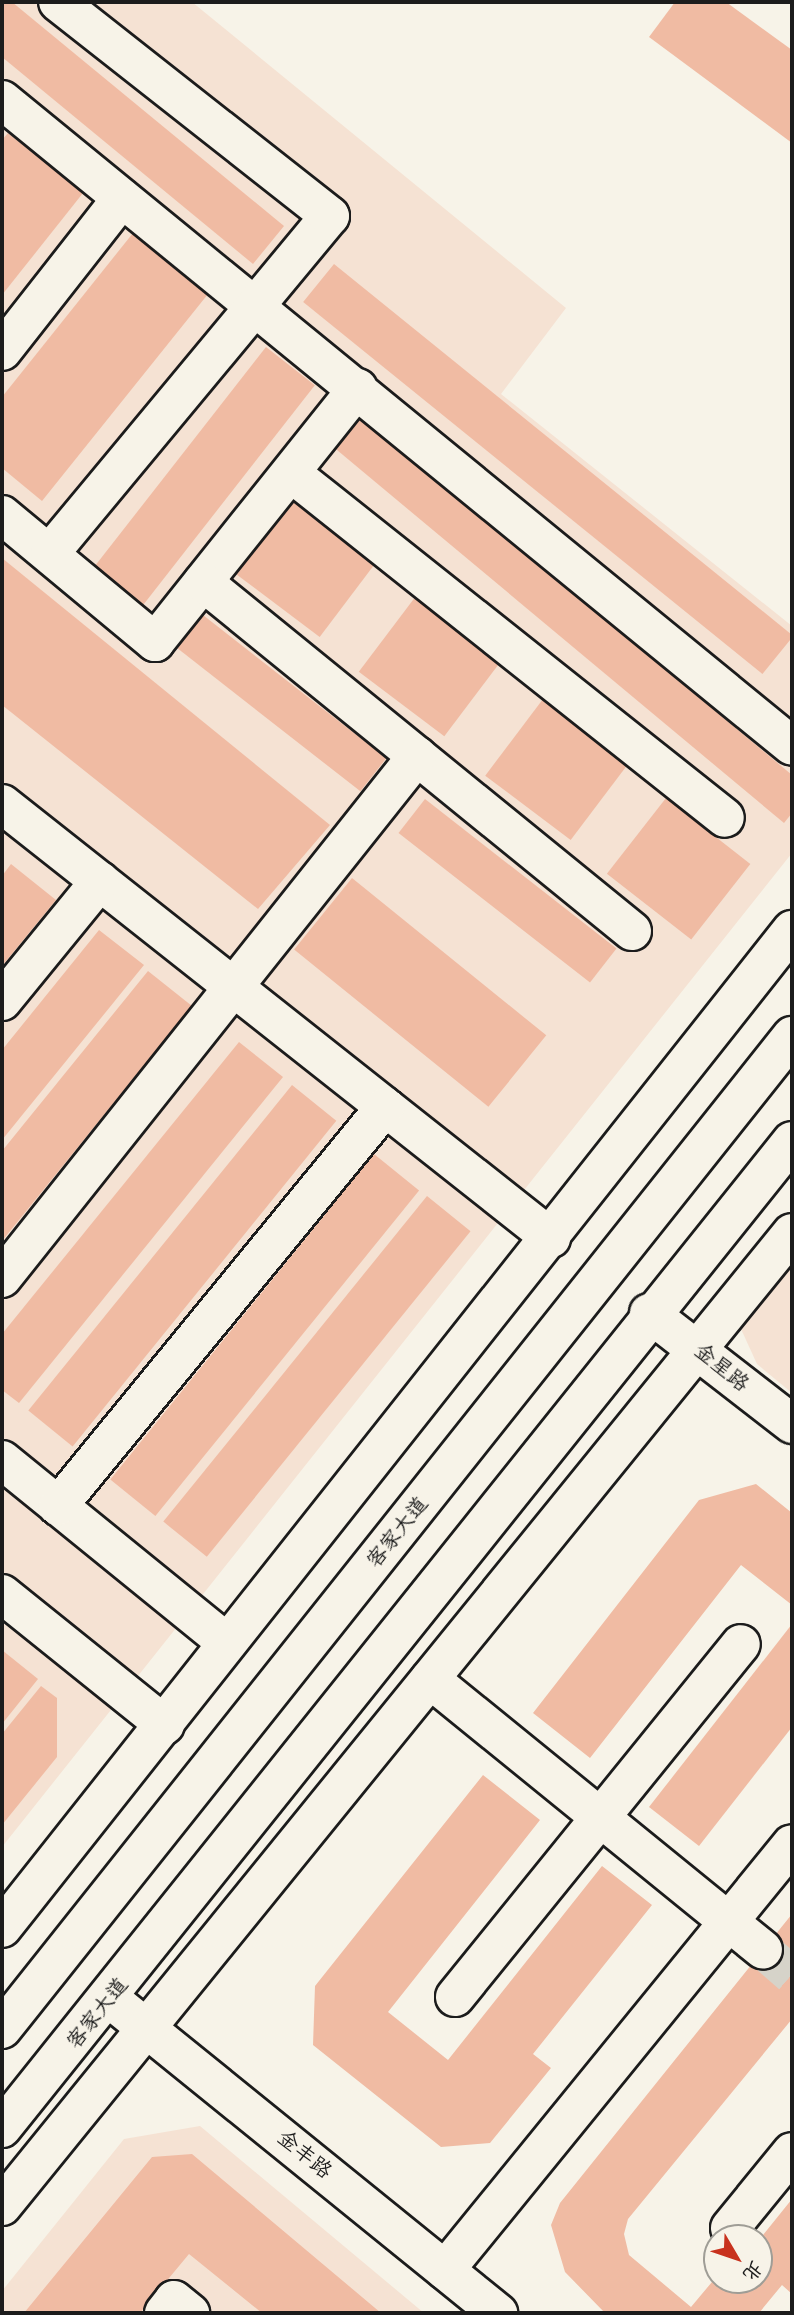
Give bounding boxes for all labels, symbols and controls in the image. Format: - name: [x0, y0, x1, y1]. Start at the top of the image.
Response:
- street label: 金星路: [690, 1337, 754, 1397]
- street label: 客家大道: [361, 1491, 433, 1573]
- street label: 客家大道: [61, 1972, 133, 2054]
- street label: 金丰路: [273, 2124, 337, 2184]
- north arrow: [703, 2224, 773, 2294]
- text: 北: [738, 2257, 768, 2286]

